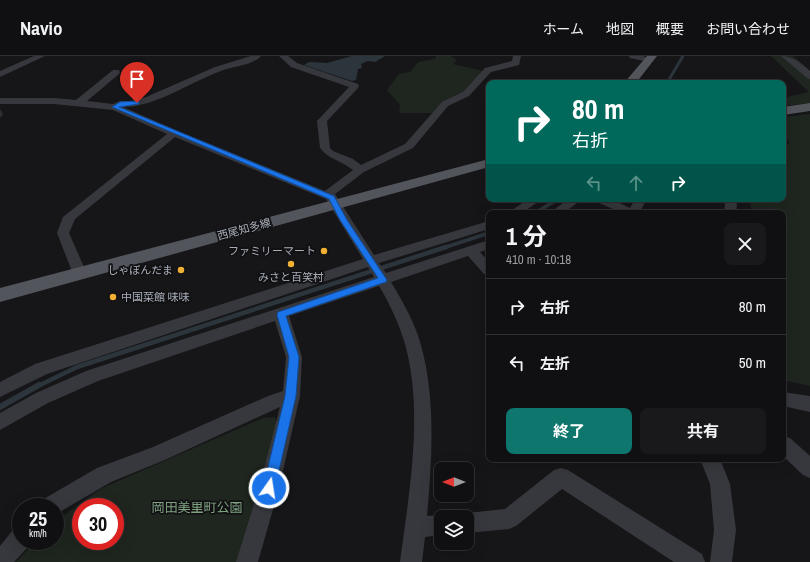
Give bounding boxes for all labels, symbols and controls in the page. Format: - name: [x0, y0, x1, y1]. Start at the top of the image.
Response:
- text: Navio: [20, 15, 62, 41]
- text: ホーム: [542, 20, 584, 38]
- text: 地図: [606, 20, 634, 38]
- text: 概要: [656, 20, 684, 38]
- text: お問い合わせ: [706, 20, 790, 38]
- pin: [120, 62, 154, 103]
- icon: arrive: [126, 68, 148, 90]
- text: 80 m: [572, 90, 624, 128]
- icon: right: [506, 96, 558, 148]
- text: 右折: [572, 128, 608, 153]
- icon: left: [583, 172, 605, 194]
- icon: ahead: [625, 172, 647, 194]
- icon: right: [667, 172, 689, 194]
- street label: 西尾知多線: [216, 215, 272, 243]
- text: 1 分: [506, 220, 546, 252]
- button: close: [724, 223, 766, 265]
- place label: ファミリーマート: [228, 244, 316, 258]
- marker: ファミリーマート: [319, 246, 329, 256]
- text: 410 m · 10:18: [506, 251, 571, 268]
- marker: みさと百笑村: [286, 259, 296, 269]
- place label: しゃぼんだま: [107, 263, 173, 277]
- marker: しゃぼんだま: [176, 265, 186, 275]
- place label: みさと百笑村: [258, 270, 324, 284]
- place label: 中国菜館 味味: [121, 290, 190, 304]
- marker: 中国菜館 味味: [108, 292, 118, 302]
- icon: right: [506, 296, 528, 318]
- text: 80 m: [739, 296, 766, 317]
- text: 右折: [540, 297, 570, 318]
- icon: left: [506, 352, 528, 374]
- text: 50 m: [739, 352, 766, 373]
- text: 左折: [540, 353, 570, 374]
- button: 終了: [506, 408, 632, 454]
- button: 共有: [640, 408, 766, 454]
- north arrow: [434, 462, 474, 502]
- map controls: [434, 462, 474, 550]
- position arrow: [248, 467, 290, 509]
- speed limit sign: 30: [72, 498, 124, 550]
- park label: 岡田美里町公園: [151, 499, 243, 516]
- text: 25: [29, 505, 47, 532]
- button: layers: [434, 510, 474, 550]
- text: km/h: [29, 527, 47, 540]

